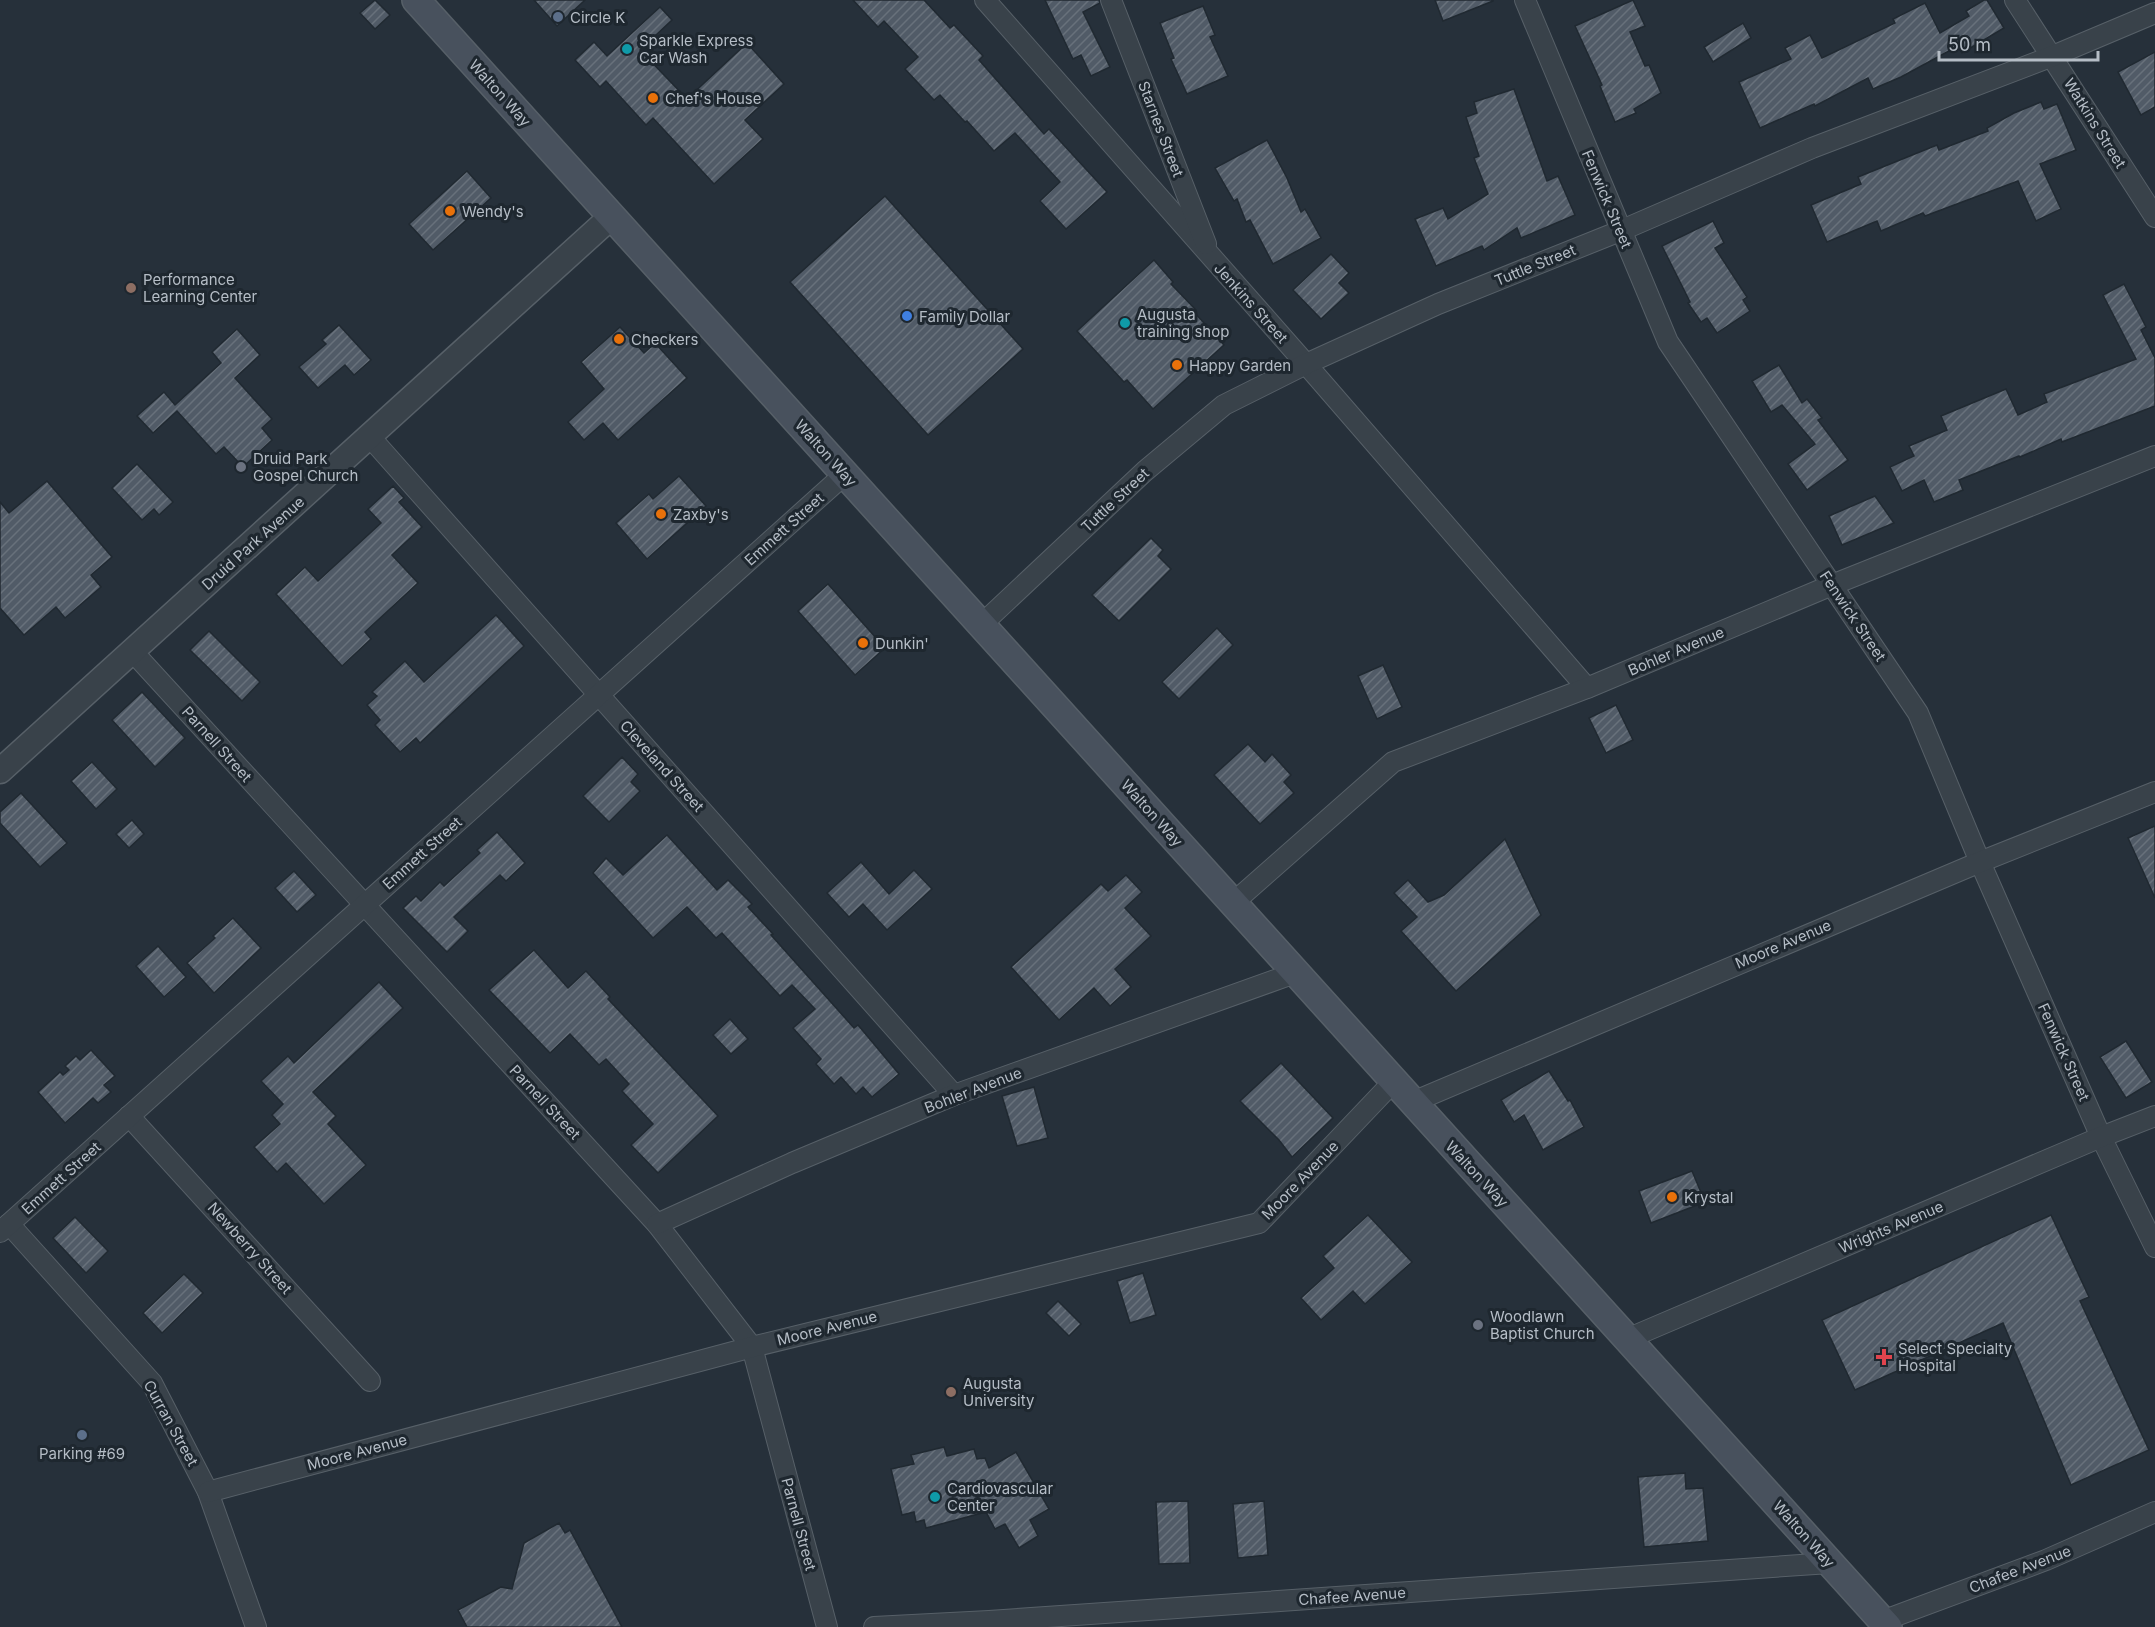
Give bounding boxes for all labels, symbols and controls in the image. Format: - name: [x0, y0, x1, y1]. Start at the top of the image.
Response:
- place label: Circle K: [570, 8, 625, 27]
- marker: Circle K: [551, 10, 565, 24]
- scale bar: [1939, 24, 2098, 62]
- place label: Sparkle Express Car Wash: [639, 31, 754, 67]
- text: 50 m: [1948, 34, 1991, 55]
- marker: Sparkle Express Car Wash: [620, 42, 634, 56]
- street label: Walton Way: [465, 56, 535, 131]
- street label: Watkins Street: [2060, 74, 2130, 172]
- street label: Starnes Street: [1134, 78, 1188, 180]
- place label: Chef's House: [665, 89, 761, 108]
- marker: Chef's House: [646, 91, 660, 105]
- street label: Fenwick Street: [1578, 147, 1636, 251]
- place label: Wendy's: [462, 202, 524, 221]
- marker: Wendy's: [443, 204, 457, 218]
- street label: Tuttle Street: [1492, 240, 1578, 290]
- street label: Jenkins Street: [1210, 259, 1292, 347]
- place label: Performance Learning Center: [143, 270, 258, 306]
- marker: Performance Learning Center: [124, 281, 138, 295]
- place label: Augusta training shop: [1137, 305, 1229, 341]
- place label: Family Dollar: [919, 307, 1011, 326]
- marker: Family Dollar: [900, 309, 914, 323]
- marker: Augusta training shop: [1118, 316, 1132, 330]
- place label: Checkers: [631, 330, 698, 349]
- marker: Checkers: [612, 332, 626, 346]
- place label: Happy Garden: [1189, 356, 1291, 375]
- marker: Happy Garden: [1170, 358, 1184, 372]
- street label: Walton Way: [791, 416, 861, 491]
- place label: Druid Park Gospel Church: [253, 449, 358, 485]
- marker: Druid Park Gospel Church: [234, 460, 248, 474]
- street label: Tuttle Street: [1077, 464, 1153, 536]
- street label: Emmett Street: [740, 488, 828, 570]
- street label: Druid Park Avenue: [198, 492, 308, 594]
- place label: Zaxby's: [673, 505, 729, 524]
- marker: Zaxby's: [654, 507, 668, 521]
- street label: Fenwick Street: [1816, 567, 1890, 665]
- street label: Bohler Avenue: [1625, 622, 1727, 680]
- place label: Dunkin': [875, 634, 929, 653]
- marker: Dunkin': [856, 636, 870, 650]
- street label: Parnell Street: [178, 702, 256, 786]
- street label: Cleveland Street: [616, 716, 708, 816]
- street label: Walton Way: [1117, 776, 1187, 851]
- street label: Emmett Street: [378, 812, 466, 894]
- street label: Moore Avenue: [1732, 915, 1834, 973]
- street label: Fenwick Street: [2034, 1000, 2094, 1104]
- street label: Parnell Street: [506, 1061, 585, 1143]
- street label: Bohler Avenue: [922, 1063, 1024, 1117]
- street label: Emmett Street: [17, 1137, 105, 1219]
- street label: Moore Avenue: [1258, 1137, 1342, 1223]
- street label: Walton Way: [1441, 1137, 1513, 1212]
- place label: Krystal: [1684, 1188, 1733, 1207]
- marker: Krystal: [1665, 1190, 1679, 1204]
- street label: Wrights Avenue: [1836, 1196, 1946, 1258]
- street label: Newberry Street: [204, 1198, 296, 1298]
- street label: Moore Avenue: [775, 1306, 879, 1350]
- place label: Woodlawn Baptist Church: [1490, 1307, 1595, 1343]
- marker: Woodlawn Baptist Church: [1471, 1318, 1485, 1332]
- place label: Select Specialty Hospital: [1898, 1339, 2013, 1375]
- marker: Select Specialty Hospital: [1875, 1348, 1893, 1366]
- place label: Augusta University: [963, 1374, 1035, 1410]
- street label: Curran Street: [140, 1377, 202, 1469]
- marker: Augusta University: [944, 1385, 958, 1399]
- marker: Parking #69: [75, 1428, 89, 1442]
- street label: Moore Avenue: [305, 1430, 409, 1474]
- place label: Parking #69: [39, 1444, 125, 1463]
- street label: Parnell Street: [777, 1476, 821, 1573]
- place label: Cardiovascular Center: [947, 1479, 1053, 1515]
- marker: Cardiovascular Center: [928, 1490, 942, 1504]
- street label: Walton Way: [1769, 1497, 1839, 1572]
- street label: Chafee Avenue: [1966, 1541, 2074, 1597]
- street label: Chafee Avenue: [1298, 1583, 1406, 1609]

